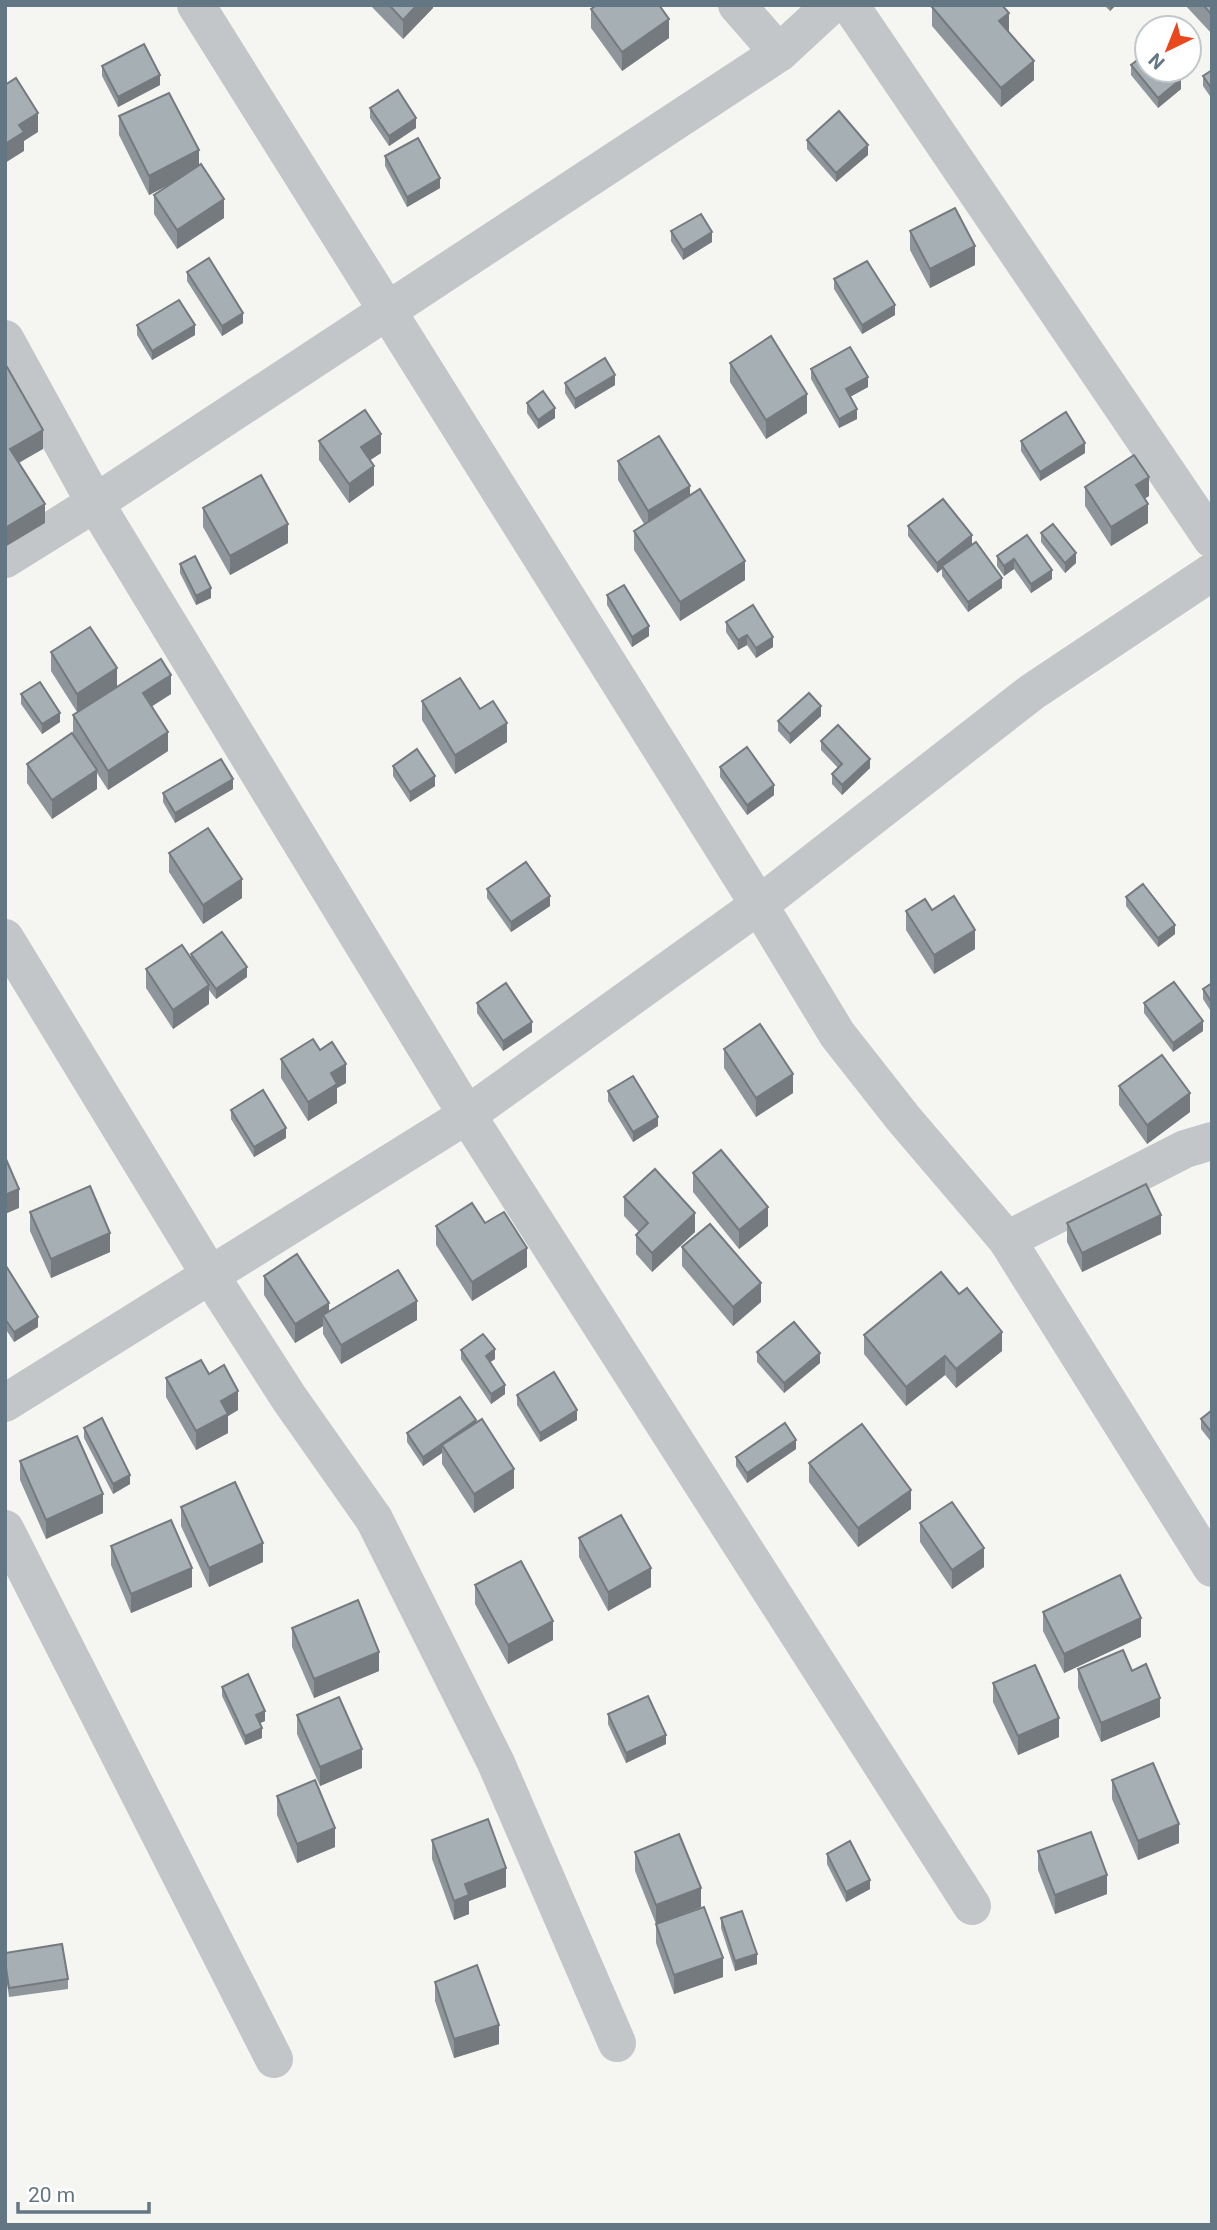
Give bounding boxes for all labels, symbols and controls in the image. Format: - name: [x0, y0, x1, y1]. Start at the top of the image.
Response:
- north arrow: [1133, 14, 1203, 84]
- text: N: [1144, 48, 1169, 74]
- scale bar: [18, 2170, 149, 2214]
- text: 20 m: [28, 2183, 75, 2207]

